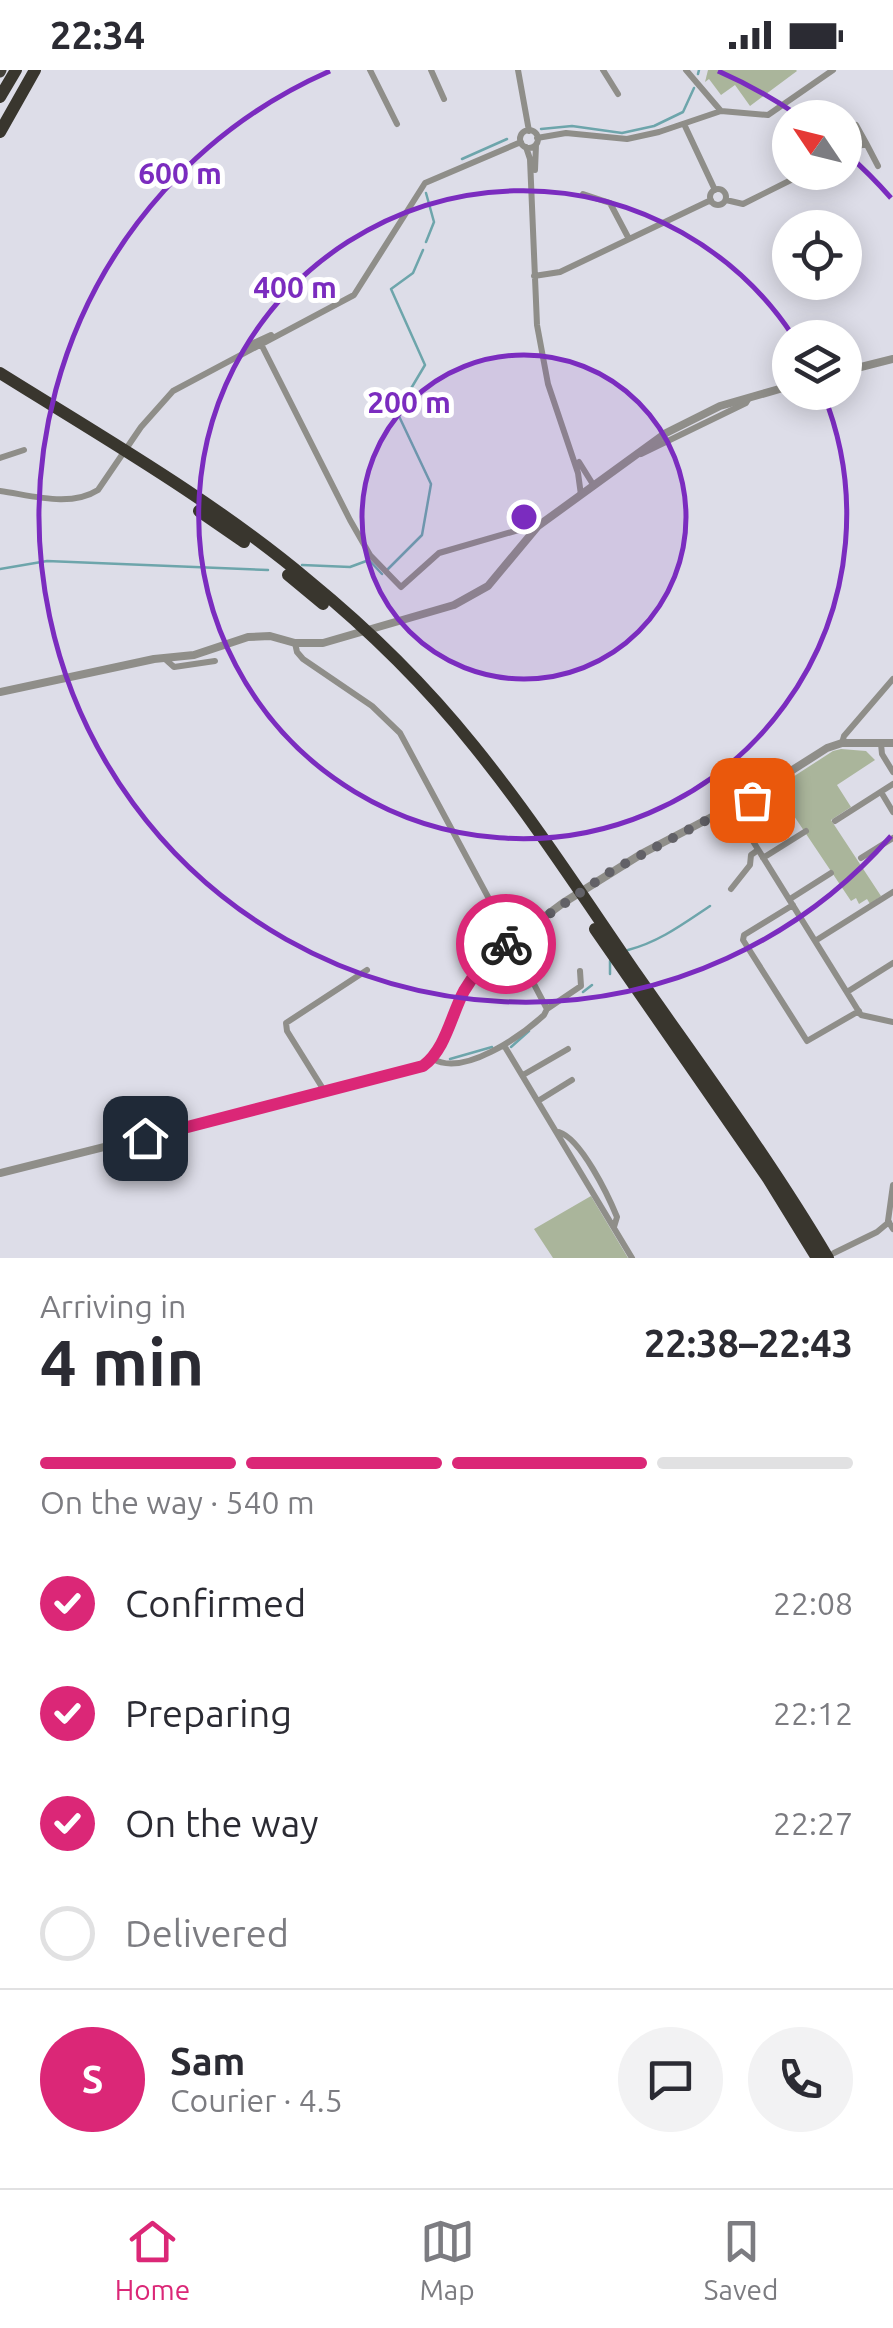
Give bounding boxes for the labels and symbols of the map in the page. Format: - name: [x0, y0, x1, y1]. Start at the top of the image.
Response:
- north arrow: [772, 100, 862, 190]
- text: 600 m: [138, 156, 222, 190]
- text: 400 m: [253, 270, 337, 304]
- text: 200 m: [367, 385, 451, 419]
- centre of rings: [506, 499, 542, 535]
- pin: [710, 758, 795, 843]
- courier: [456, 894, 556, 994]
- pin: [103, 1096, 188, 1181]

